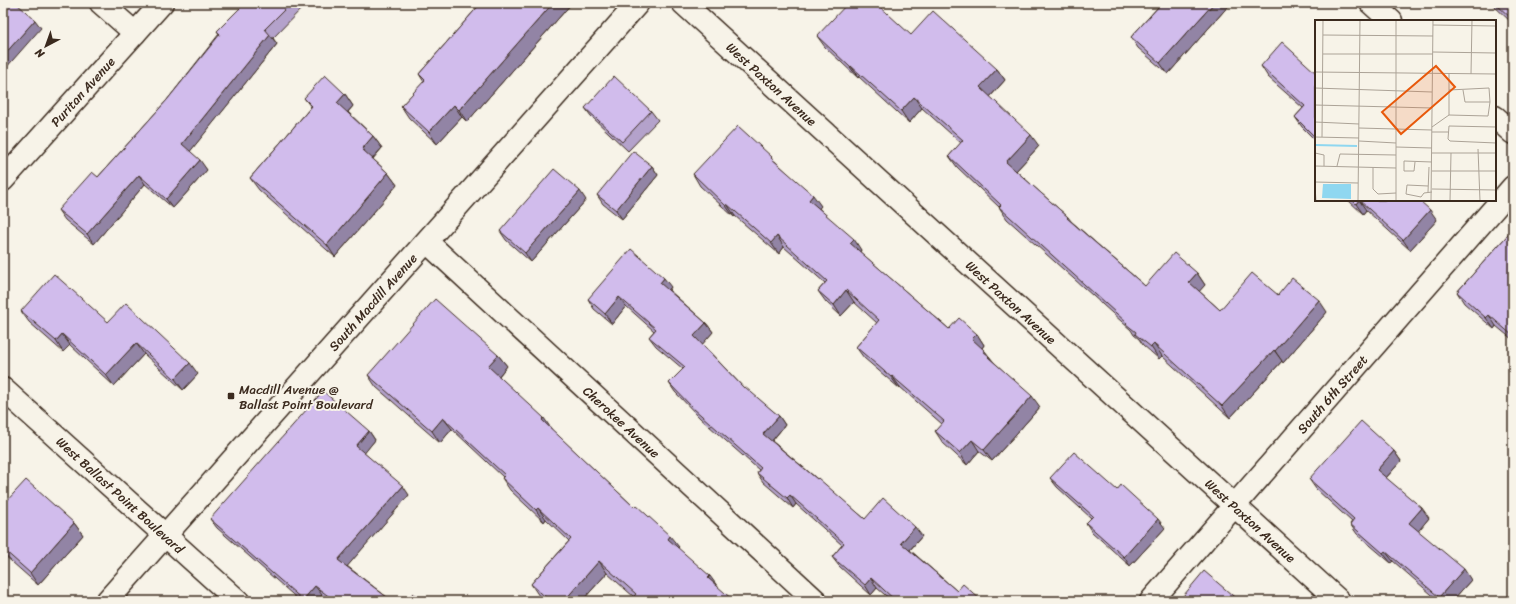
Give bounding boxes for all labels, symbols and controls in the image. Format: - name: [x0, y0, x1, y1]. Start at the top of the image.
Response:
- inset map: [1315, 20, 1496, 201]
- north arrow: [26, 26, 66, 66]
- street label: West Paxton Avenue: [720, 36, 822, 132]
- text: N: [30, 43, 50, 63]
- street label: Puritan Avenue: [45, 51, 121, 132]
- street label: South Macdill Avenue: [323, 248, 423, 357]
- street label: West Paxton Avenue: [960, 255, 1062, 350]
- street label: South 6th Street: [1291, 349, 1374, 439]
- place label: Macdill Avenue @ Ballast Point Boulevard: [239, 378, 374, 416]
- street label: Cherokee Avenue: [577, 380, 666, 464]
- marker: Macdill Avenue @ Ballast Point Boulevard: [226, 391, 236, 401]
- street label: West Ballast Point Boulevard: [51, 431, 190, 560]
- street label: West Paxton Avenue: [1199, 473, 1301, 569]

